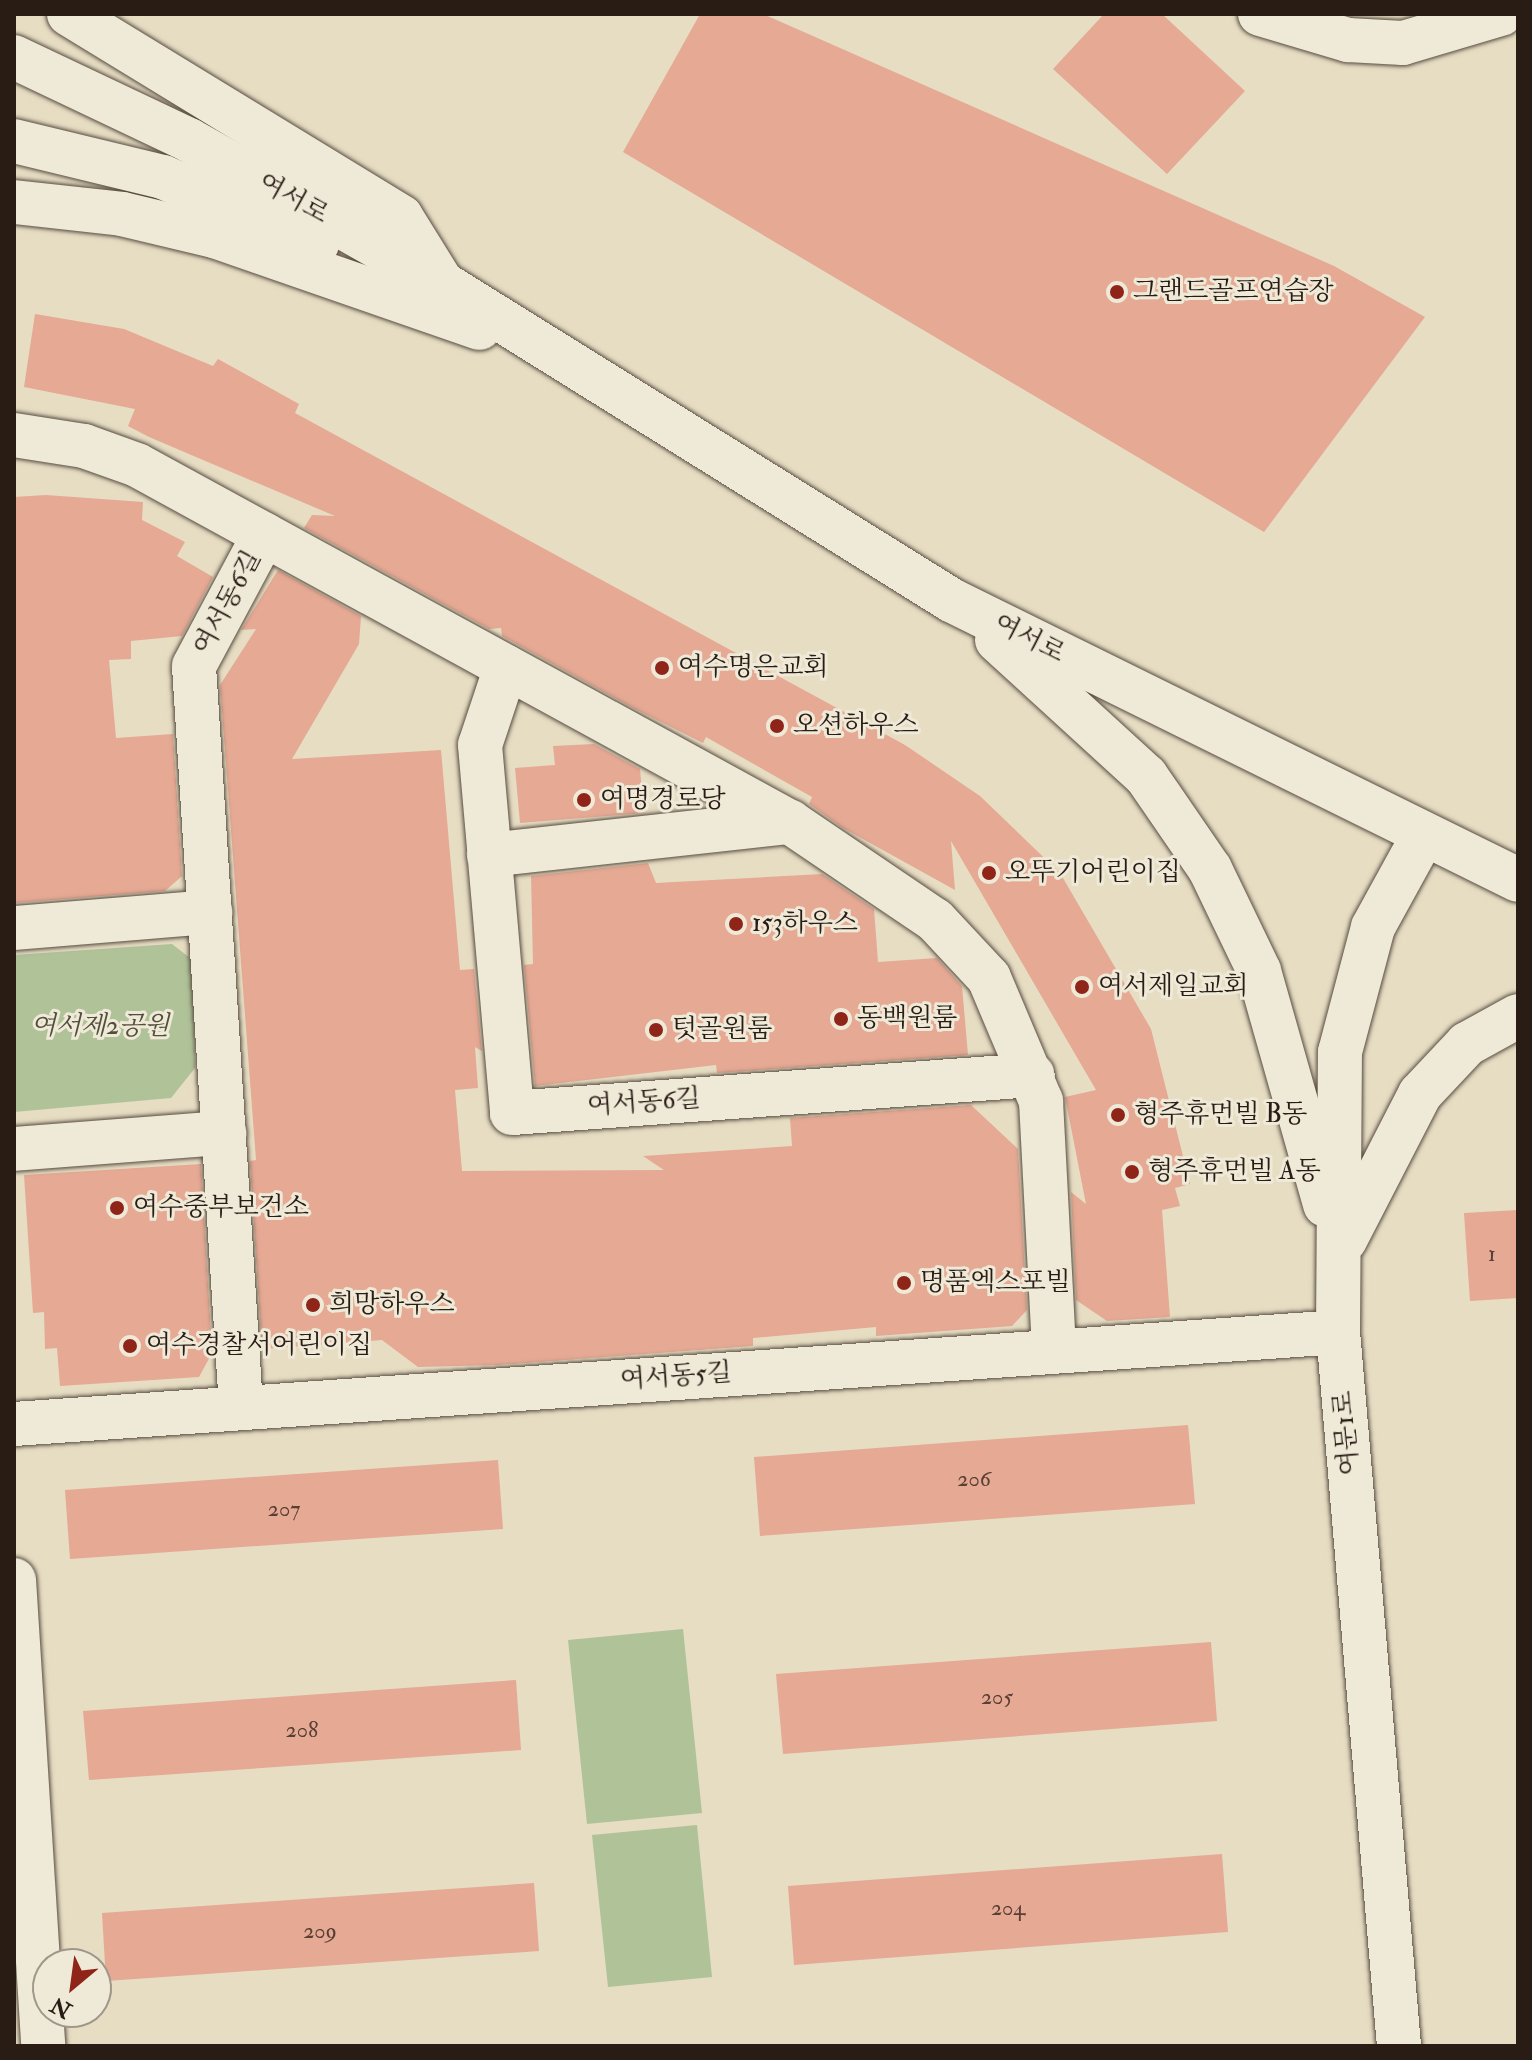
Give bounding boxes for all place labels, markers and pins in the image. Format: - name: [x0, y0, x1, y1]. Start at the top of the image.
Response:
- place label: 그랜드골프연습장: [1133, 276, 1334, 308]
- marker: 그랜드골프연습장: [1108, 283, 1126, 301]
- place label: 여수명은교회: [678, 652, 829, 684]
- marker: 여수명은교회: [653, 659, 671, 677]
- place label: 오션하우스: [793, 710, 919, 742]
- marker: 오션하우스: [768, 717, 786, 735]
- place label: 여명경로당: [600, 784, 726, 816]
- marker: 여명경로당: [575, 791, 593, 809]
- place label: 오뚜기어린이집: [1005, 857, 1181, 889]
- marker: 오뚜기어린이집: [980, 864, 998, 882]
- place label: 153하우스: [752, 908, 858, 940]
- marker: 153하우스: [727, 915, 745, 933]
- place label: 여서제일교회: [1098, 971, 1249, 1003]
- marker: 여서제일교회: [1073, 978, 1091, 996]
- place label: 동백원룸: [857, 1003, 957, 1035]
- marker: 동백원룸: [832, 1010, 850, 1028]
- place label: 텃골원룸: [672, 1014, 772, 1046]
- marker: 텃골원룸: [647, 1021, 665, 1039]
- place label: 형주휴먼빌 B동: [1134, 1099, 1307, 1131]
- marker: 형주휴먼빌 B동: [1109, 1106, 1127, 1124]
- place label: 형주휴먼빌 A동: [1148, 1156, 1321, 1188]
- marker: 형주휴먼빌 A동: [1123, 1163, 1141, 1181]
- place label: 여수중부보건소: [133, 1192, 309, 1224]
- marker: 여수중부보건소: [108, 1199, 126, 1217]
- place label: 명품엑스포빌: [920, 1267, 1071, 1299]
- marker: 명품엑스포빌: [895, 1274, 913, 1292]
- place label: 희망하우스: [329, 1289, 455, 1321]
- marker: 희망하우스: [304, 1296, 322, 1314]
- place label: 여수경찰서어린이집: [146, 1330, 372, 1362]
- marker: 여수경찰서어린이집: [121, 1337, 139, 1355]

